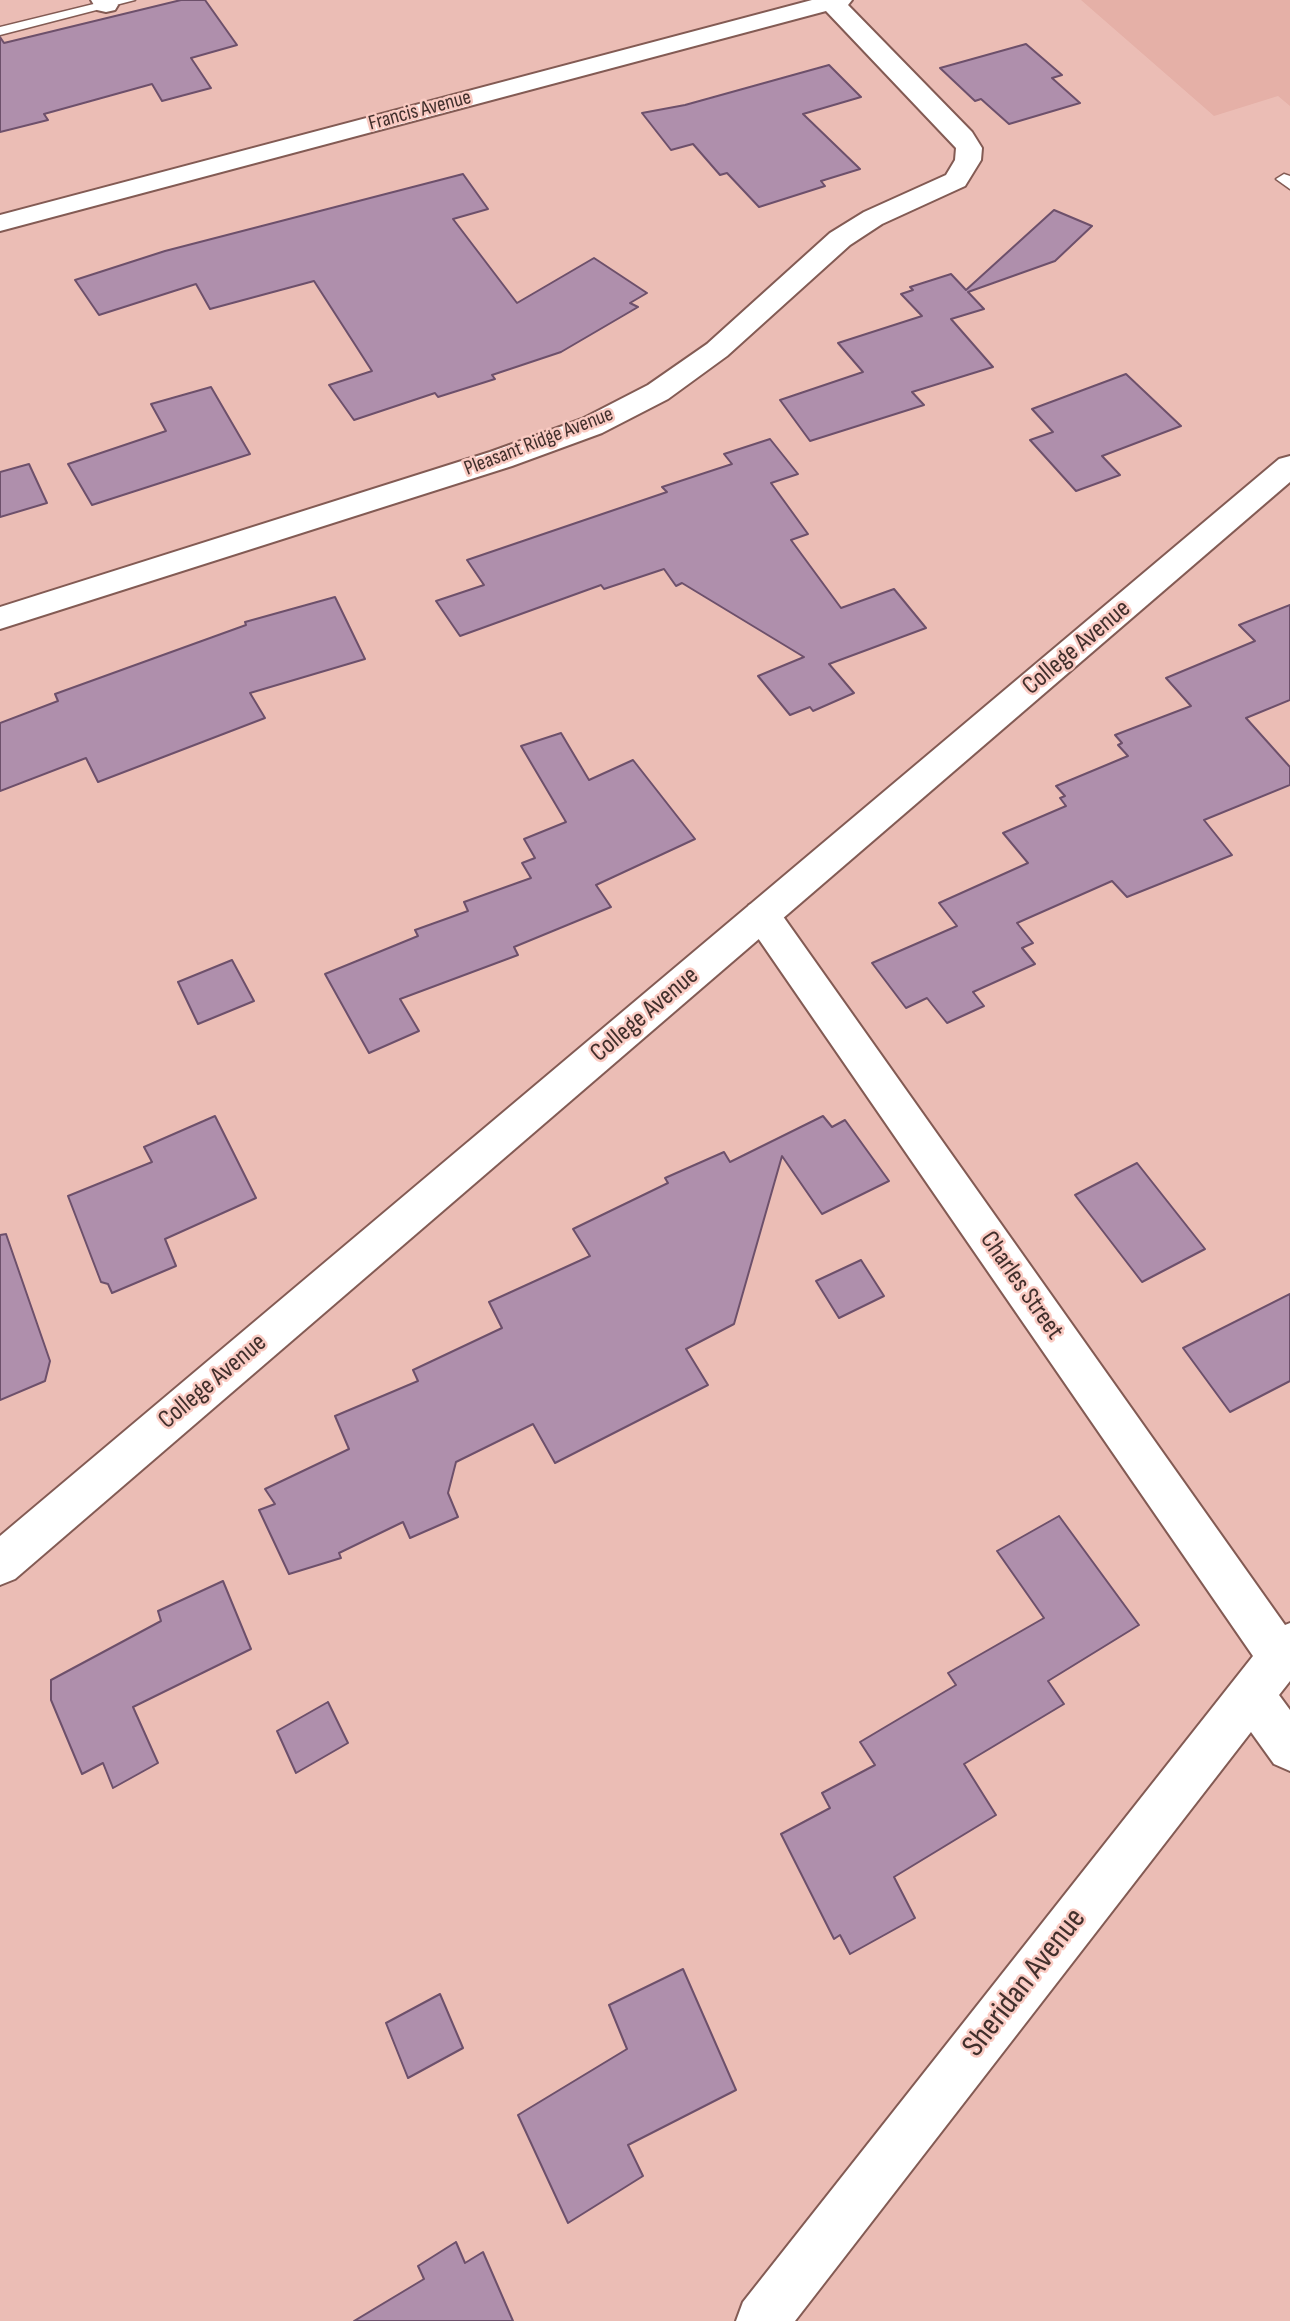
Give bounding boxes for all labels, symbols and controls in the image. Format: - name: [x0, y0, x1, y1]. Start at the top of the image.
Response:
- street label: Francis Avenue: [366, 85, 474, 137]
- street label: Pleasant Ridge Avenue: [461, 402, 617, 482]
- street label: College Avenue: [1017, 594, 1137, 702]
- street label: College Avenue: [585, 961, 705, 1069]
- street label: Charles Street: [972, 1226, 1070, 1346]
- street label: College Avenue: [153, 1328, 273, 1436]
- street label: Sheridan Avenue: [955, 1901, 1095, 2065]

